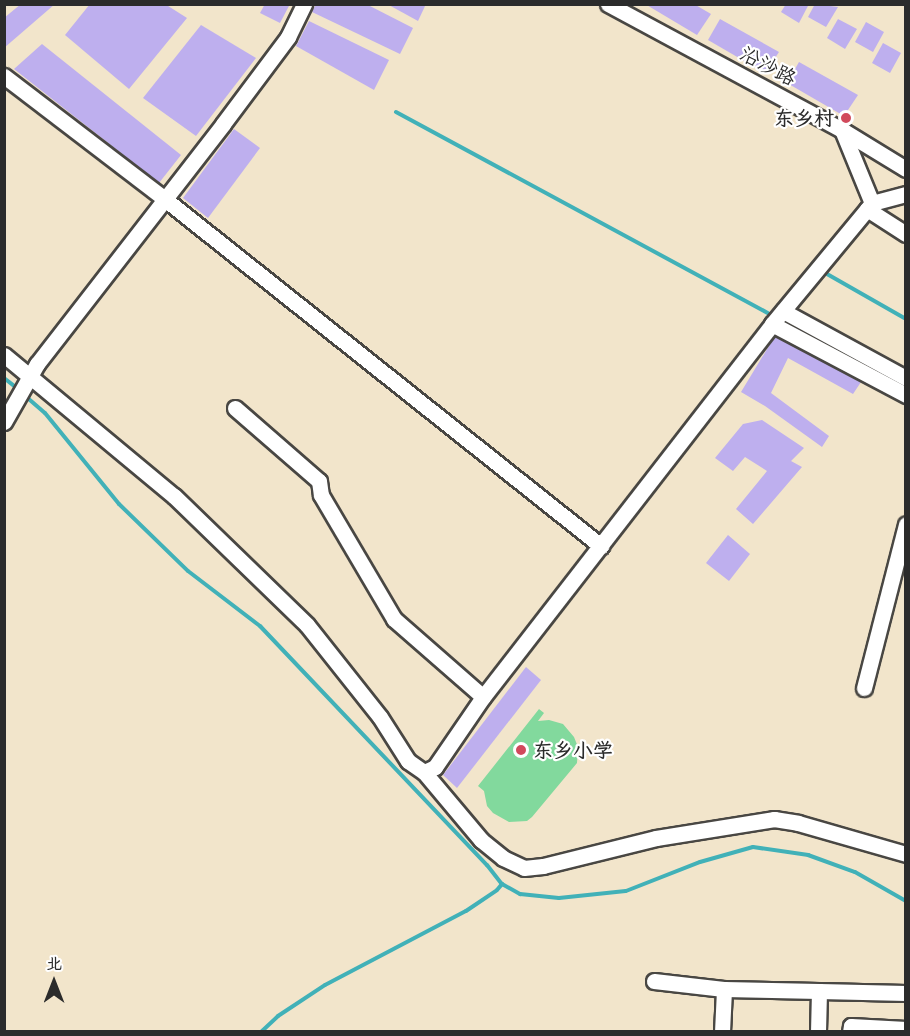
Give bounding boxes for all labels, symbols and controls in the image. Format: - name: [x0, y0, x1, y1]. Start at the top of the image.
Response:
- street label: 沿沙路: [736, 41, 800, 91]
- place label: 东乡村: [774, 106, 834, 130]
- marker: 东乡村: [839, 111, 853, 125]
- place label: 东乡小学: [533, 738, 613, 762]
- marker: 东乡小学: [514, 743, 528, 757]
- north arrow: [24, 952, 84, 1012]
- text: 北: [46, 954, 62, 973]

